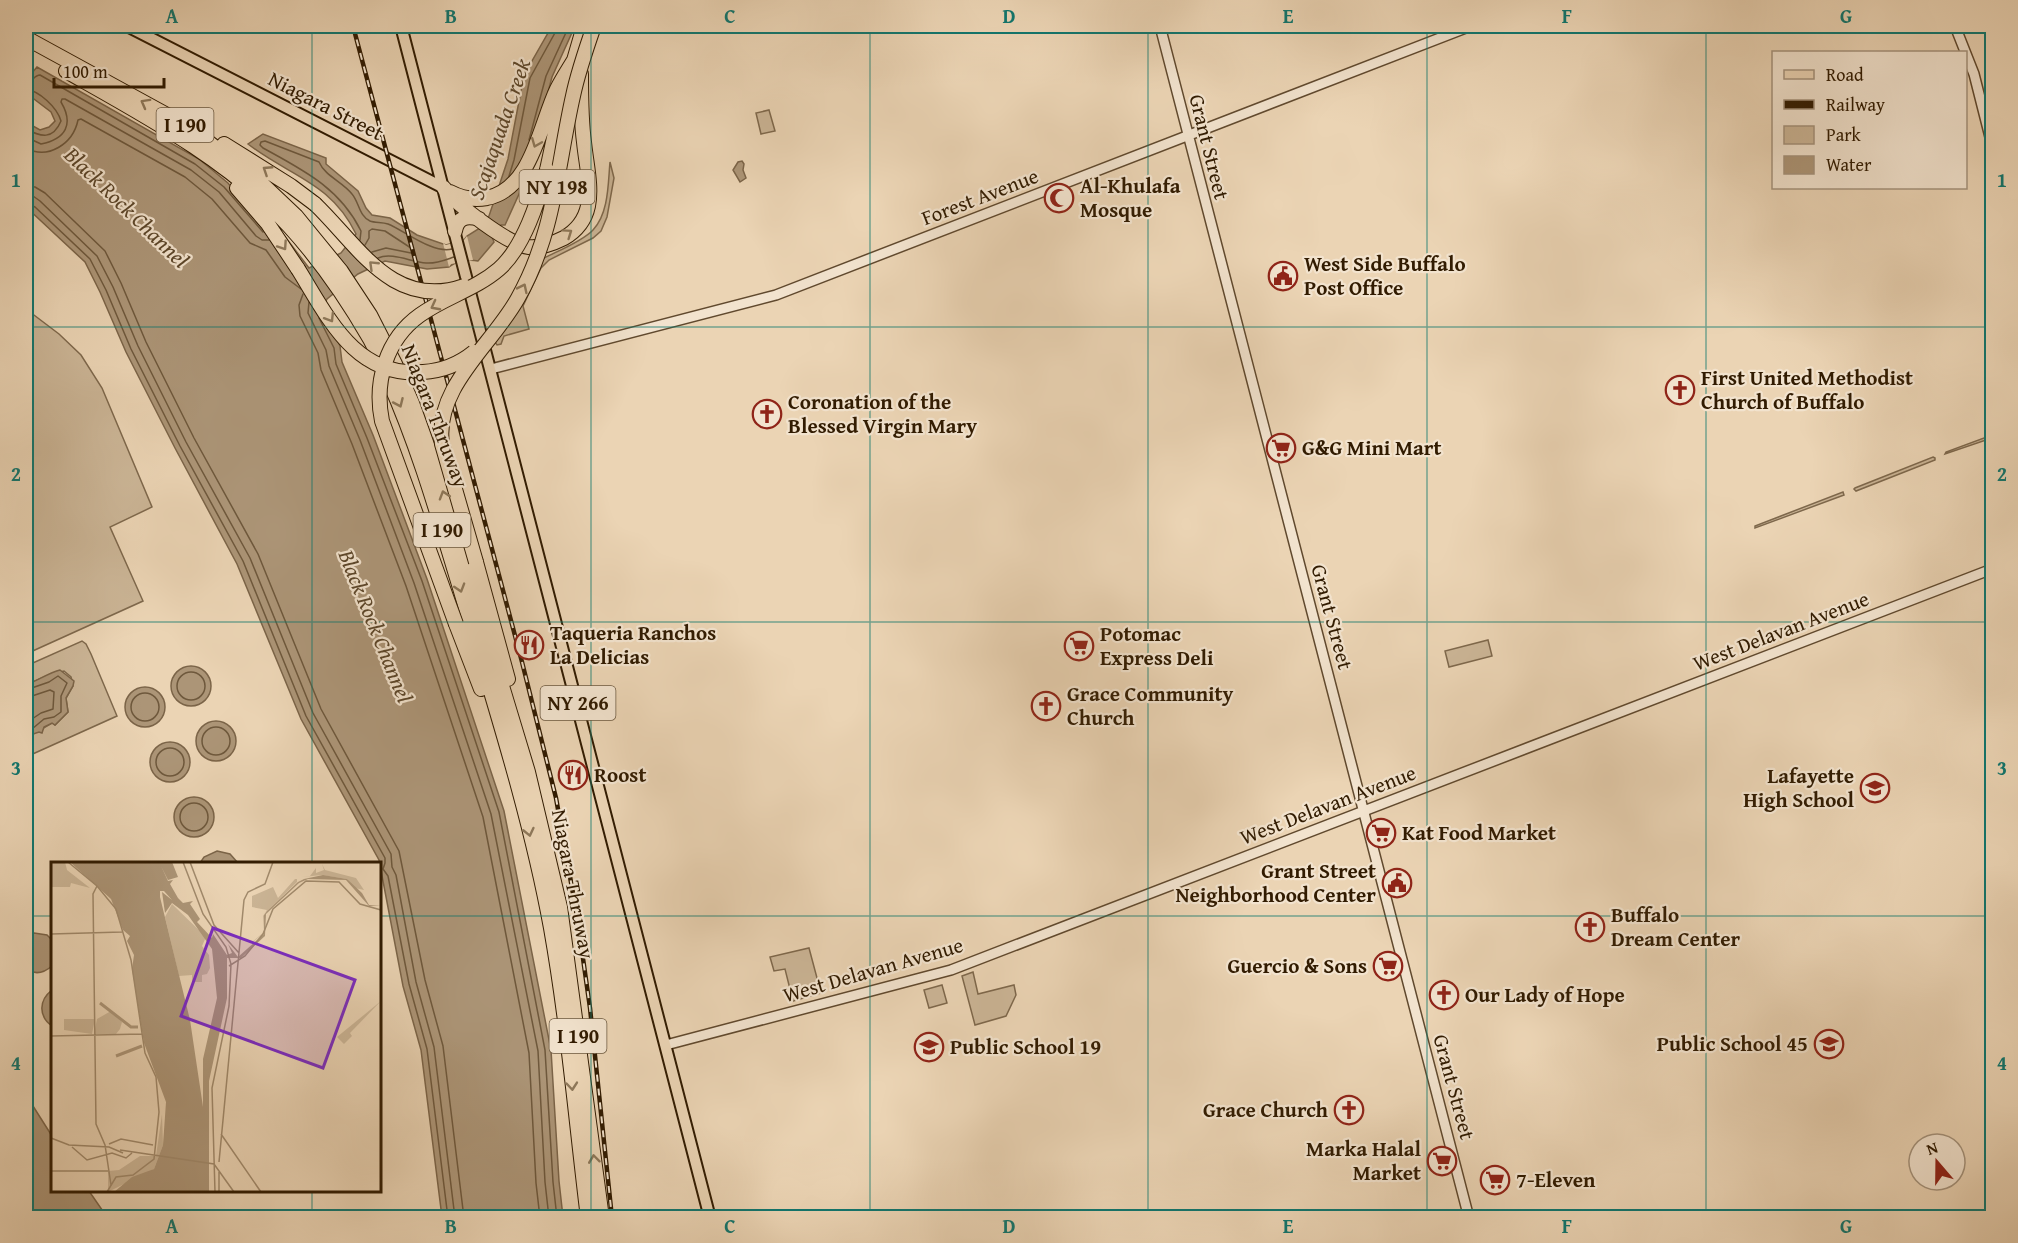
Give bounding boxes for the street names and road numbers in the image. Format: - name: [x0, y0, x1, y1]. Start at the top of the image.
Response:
- street label: Niagara Street: [263, 63, 390, 148]
- street label: Grant Street: [1181, 91, 1238, 203]
- road number: I 190: [156, 108, 213, 142]
- street label: Forest Avenue: [917, 160, 1043, 233]
- road number: NY 198: [520, 170, 594, 204]
- street label: Niagara Thruway: [394, 340, 477, 493]
- road number: I 190: [414, 513, 470, 547]
- street label: Grant Street: [1304, 561, 1362, 673]
- street label: West Delavan Avenue: [1688, 583, 1873, 678]
- road number: NY 266: [540, 686, 616, 720]
- street label: West Delavan Avenue: [1235, 757, 1420, 852]
- street label: Niagara Thruway: [544, 807, 603, 962]
- street label: West Delavan Avenue: [779, 929, 967, 1010]
- road number: I 190: [550, 1019, 606, 1053]
- street label: Grant Street: [1426, 1031, 1484, 1143]

